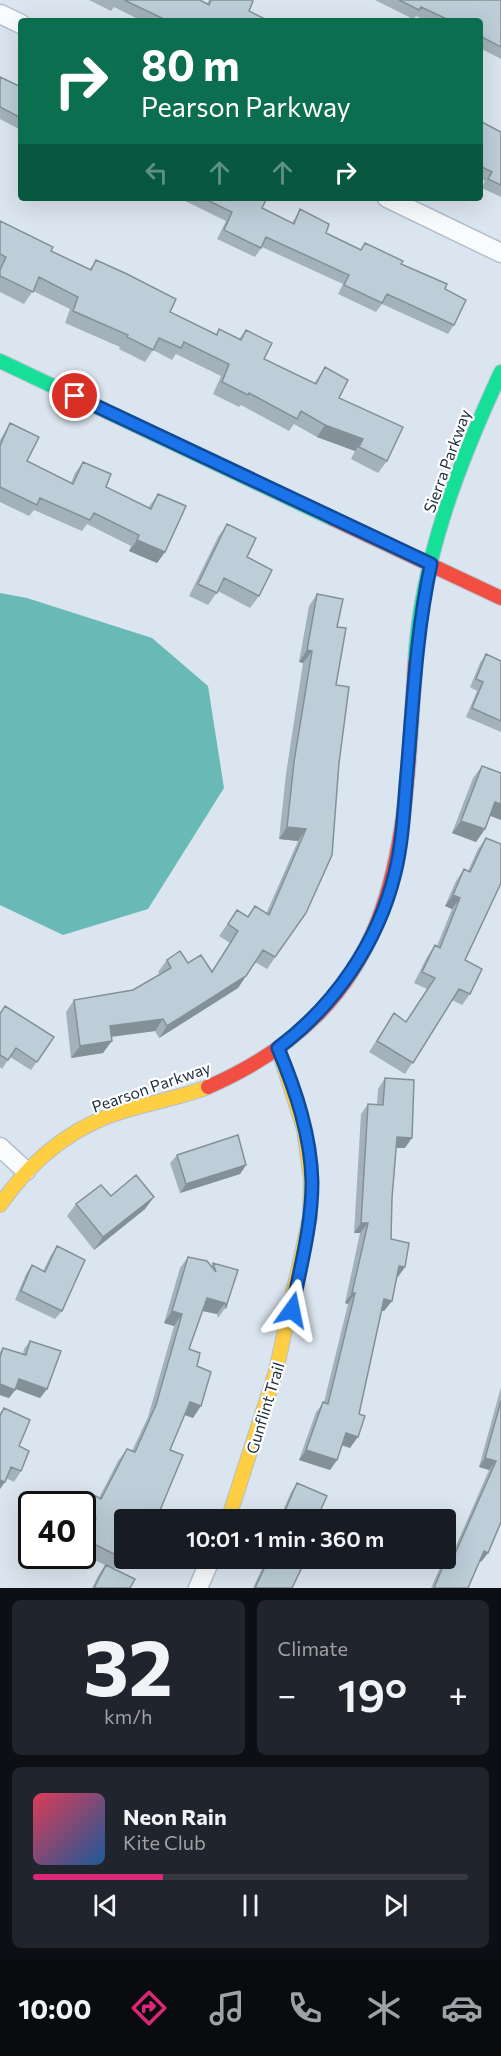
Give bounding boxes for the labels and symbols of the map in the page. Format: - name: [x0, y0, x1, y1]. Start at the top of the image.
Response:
- pin: [49, 370, 100, 421]
- street label: Sierra Parkway: [419, 407, 474, 515]
- street label: Pearson Parkway: [89, 1057, 213, 1116]
- position arrow: [260, 1278, 324, 1342]
- street label: Gunflint Trail: [242, 1360, 287, 1456]
- speed limit sign: 40: [18, 1491, 96, 1569]

